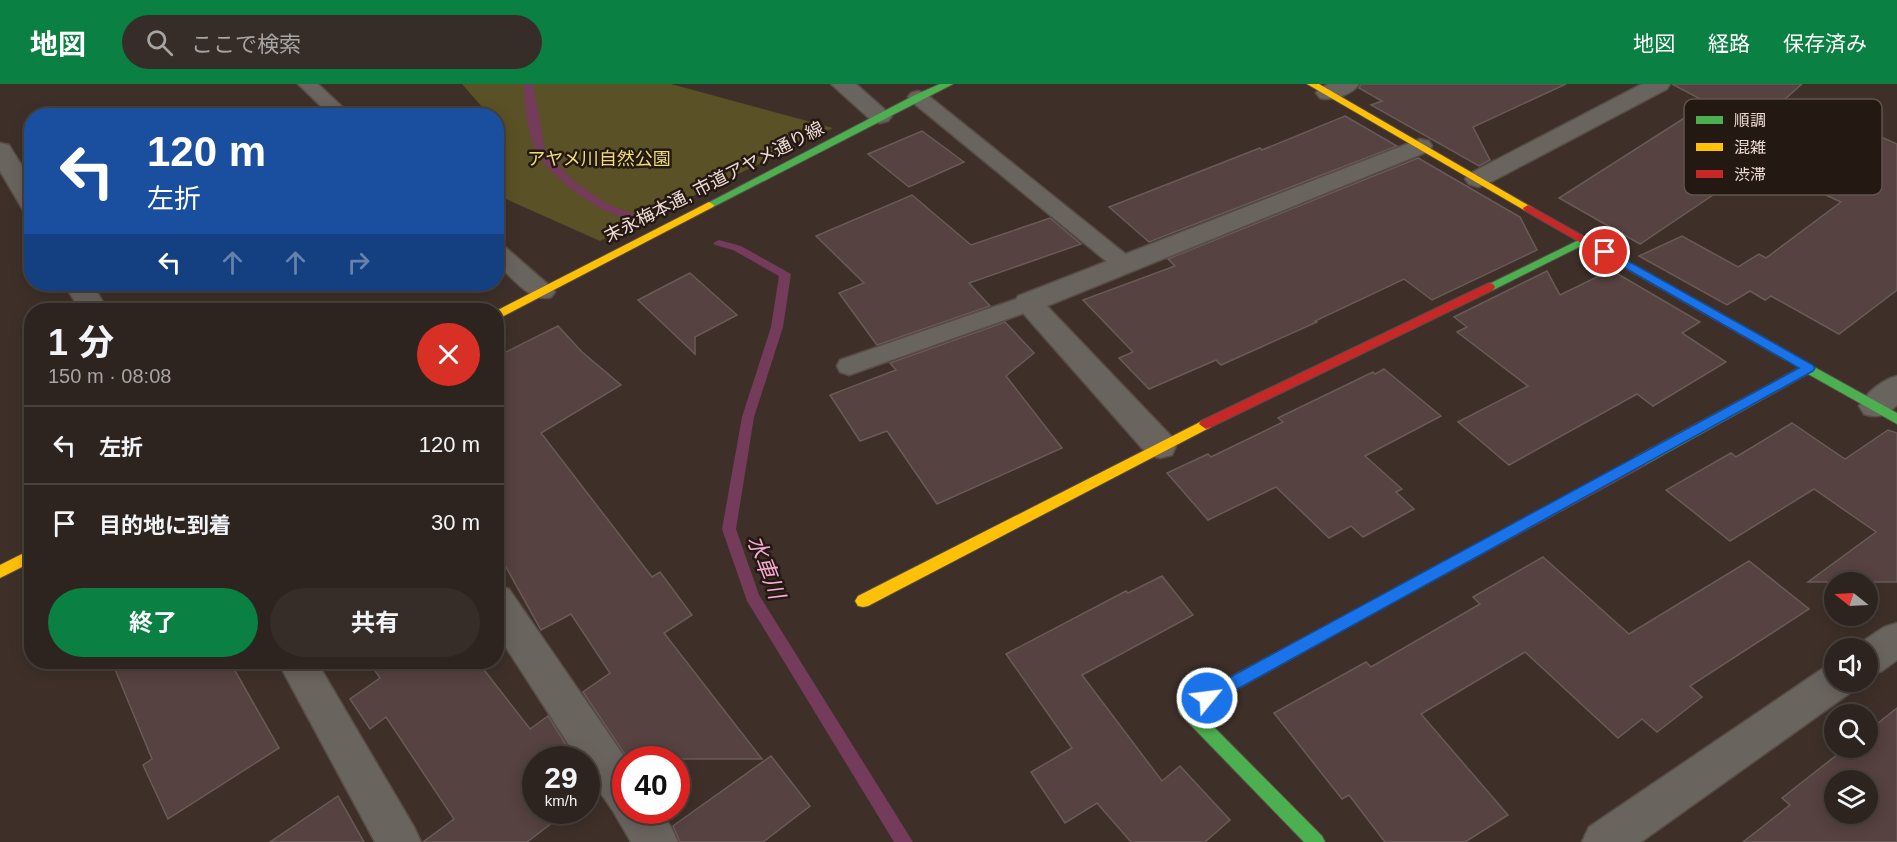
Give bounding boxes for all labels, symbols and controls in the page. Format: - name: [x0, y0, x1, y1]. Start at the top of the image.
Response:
- search box: [122, 15, 542, 69]
- icon: search: [143, 26, 176, 59]
- text: 地図: [30, 29, 86, 60]
- text: ここで検索: [191, 32, 301, 57]
- text: 地図: [1633, 32, 1675, 55]
- text: 経路: [1708, 32, 1750, 55]
- text: 保存済み: [1783, 32, 1867, 55]
- legend: [1684, 99, 1882, 195]
- text: 順調: [1734, 112, 1766, 129]
- street label: 末永梅本通, 市道アヤメ通り線: [601, 118, 827, 246]
- text: 120 m: [147, 128, 266, 175]
- icon: left: [48, 132, 126, 210]
- text: 混雑: [1734, 139, 1766, 156]
- park label: アヤメ川自然公園: [527, 149, 671, 169]
- text: 渋滞: [1734, 166, 1766, 183]
- text: 左折: [147, 184, 201, 214]
- pin: [1579, 226, 1630, 277]
- icon: arrive: [1588, 235, 1621, 268]
- icon: left: [153, 246, 186, 279]
- icon: ahead: [216, 246, 249, 279]
- icon: ahead: [279, 246, 312, 279]
- icon: right: [342, 246, 375, 279]
- text: 1 分: [48, 322, 114, 363]
- button: close: [417, 323, 480, 386]
- text: 150 m · 08:08: [48, 365, 171, 387]
- icon: left: [48, 429, 81, 462]
- text: 120 m: [419, 432, 480, 457]
- text: 左折: [99, 435, 143, 460]
- icon: arrive: [48, 507, 81, 540]
- text: 30 m: [431, 510, 480, 535]
- text: 目的地に到着: [99, 513, 231, 538]
- water label: 水車川: [743, 532, 790, 604]
- north arrow: [1824, 572, 1878, 626]
- map controls: [1824, 572, 1878, 824]
- button: 終了: [48, 588, 258, 657]
- button: 共有: [270, 588, 480, 657]
- button: sound: [1824, 638, 1878, 692]
- position arrow: [1175, 666, 1239, 730]
- button: search: [1824, 704, 1878, 758]
- speed limit sign: 40: [612, 746, 690, 824]
- text: 29: [544, 761, 578, 794]
- button: layers: [1824, 770, 1878, 824]
- text: km/h: [545, 792, 577, 809]

